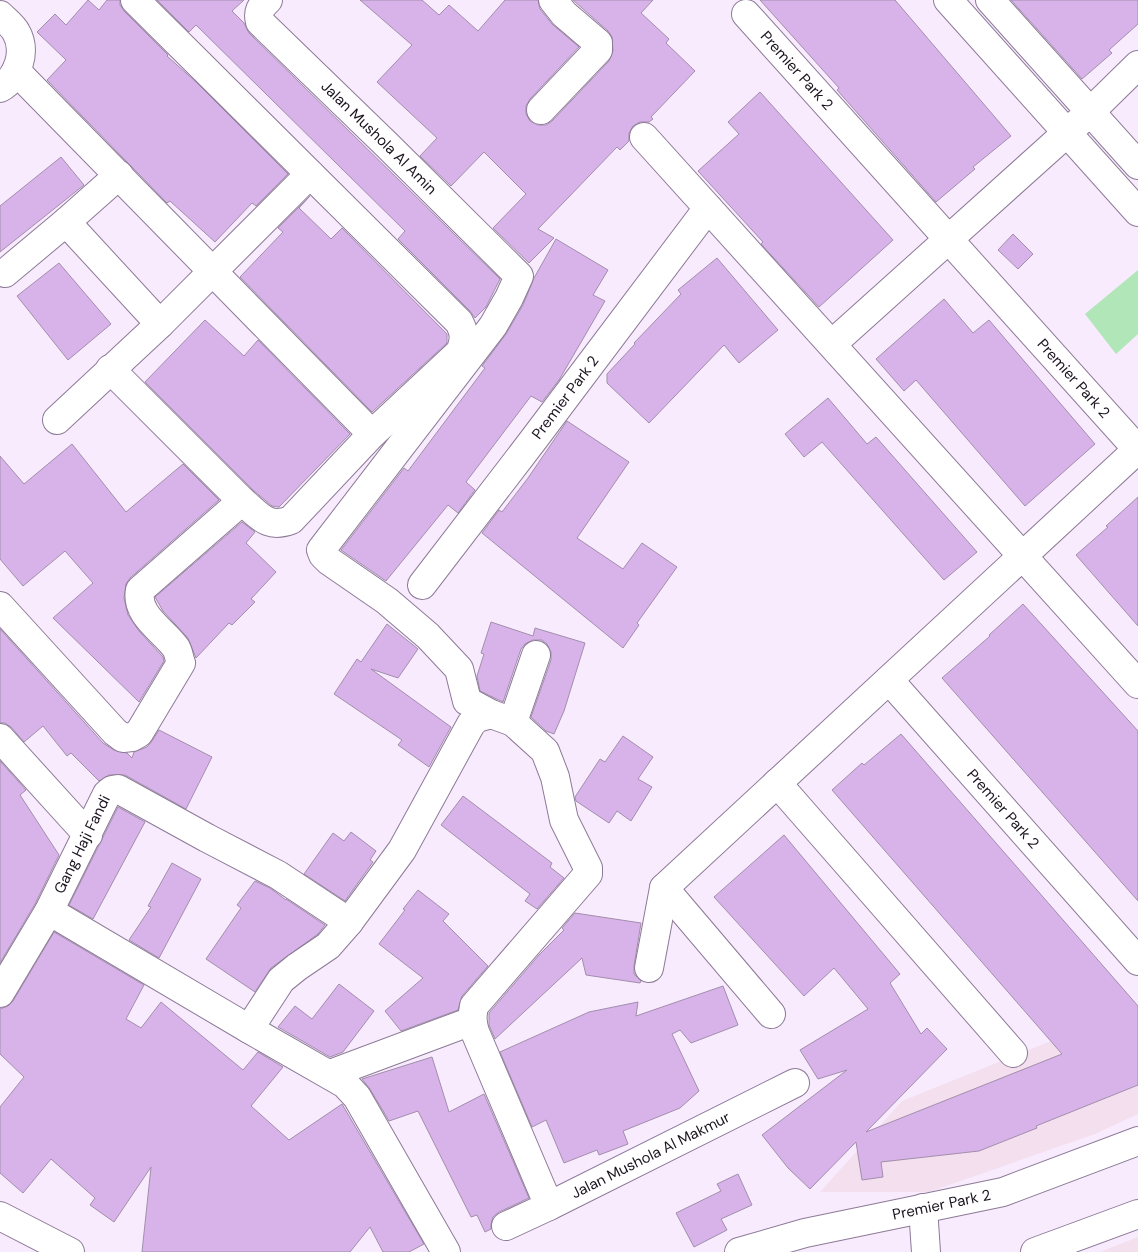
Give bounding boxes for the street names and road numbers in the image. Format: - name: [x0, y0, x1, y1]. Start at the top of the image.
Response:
- street label: Premier Park 2: [756, 27, 838, 114]
- street label: Jalan Mushola Al Amin: [317, 77, 441, 199]
- street label: Premier Park 2: [1033, 335, 1114, 422]
- street label: Premier Park 2: [527, 352, 603, 443]
- street label: Premier Park 2: [962, 765, 1044, 853]
- street label: Gang Haji Fandi: [49, 792, 115, 897]
- street label: Jalan Mushola Al Makmur: [568, 1107, 734, 1203]
- street label: Premier Park 2: [890, 1185, 992, 1225]

